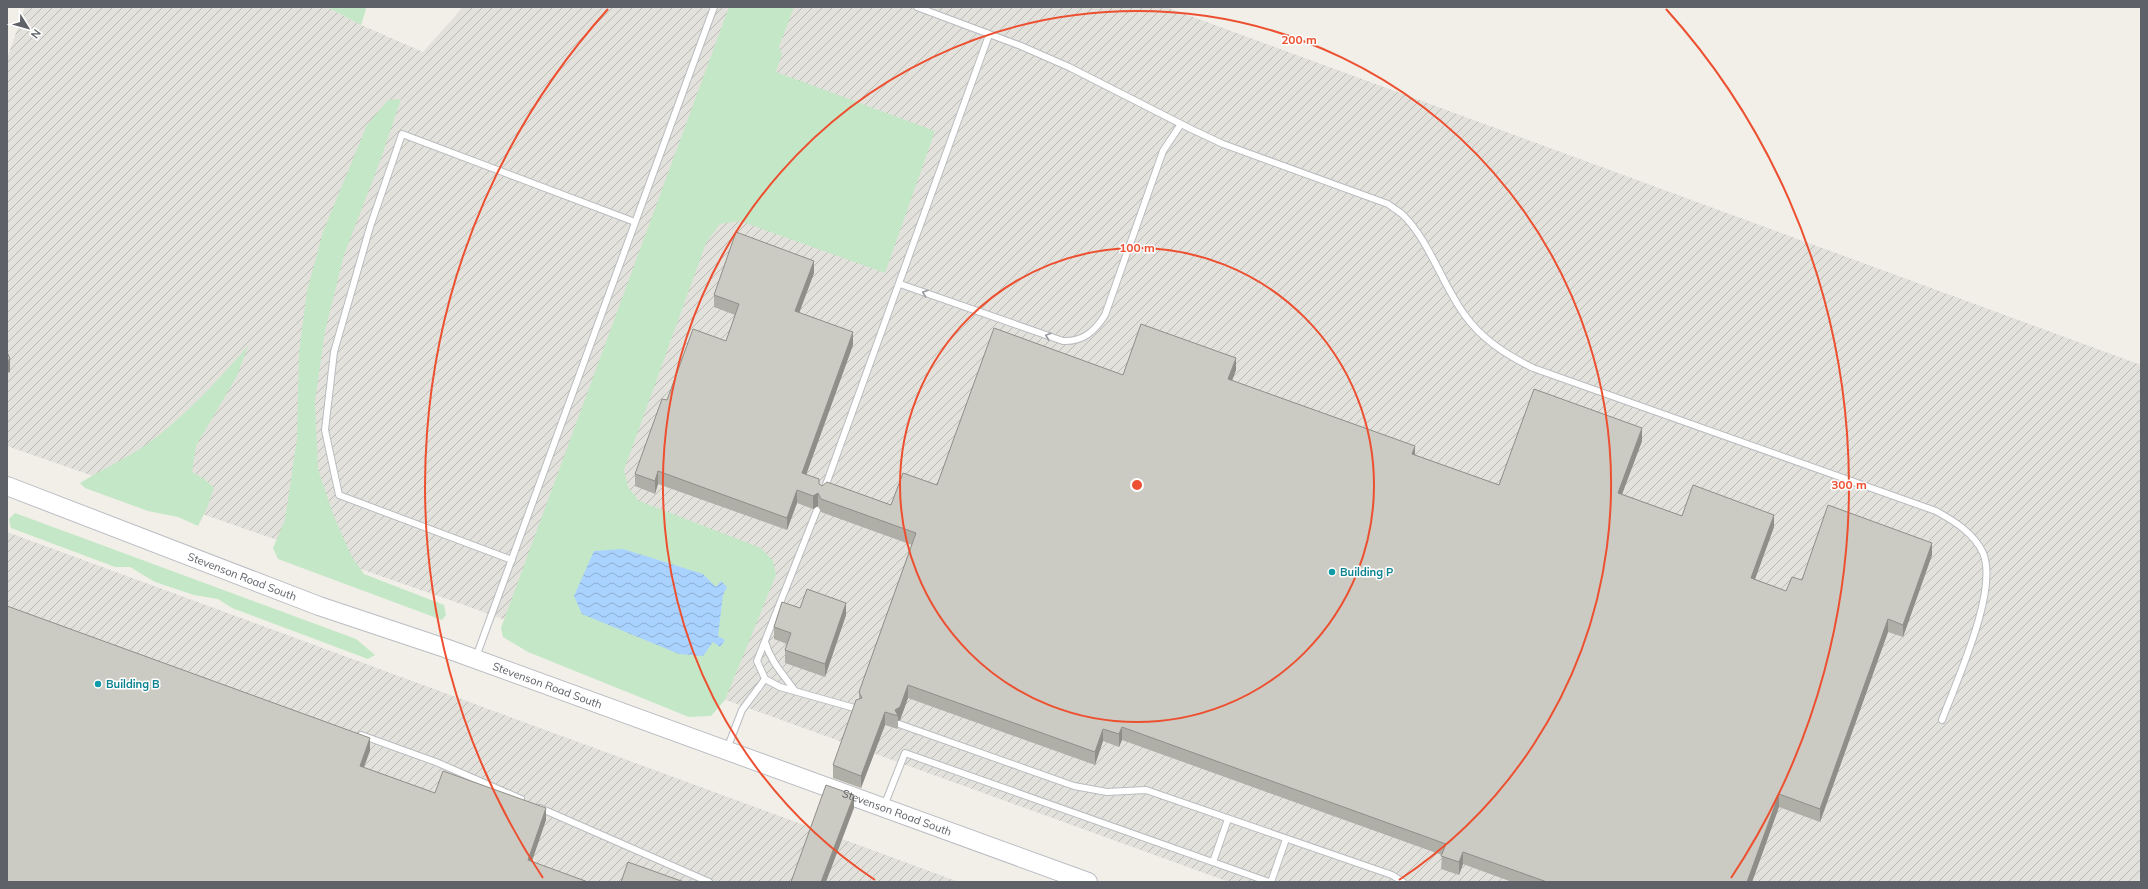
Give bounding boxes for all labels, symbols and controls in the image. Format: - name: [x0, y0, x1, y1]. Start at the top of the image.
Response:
- north arrow: [8, 8, 48, 48]
- text: N: [28, 26, 44, 42]
- text: 200 m: [1281, 32, 1317, 47]
- text: 100 m: [1119, 240, 1155, 255]
- one-way arrow: [921, 289, 928, 297]
- one-way arrow: [1044, 332, 1051, 340]
- text: 300 m: [1831, 477, 1867, 492]
- centre of rings: [1130, 478, 1144, 492]
- street label: Stevenson Road South: [186, 549, 299, 604]
- place label: Building P: [1340, 565, 1393, 579]
- marker: Building P: [1327, 567, 1337, 577]
- street label: Stevenson Road South: [491, 659, 604, 712]
- place label: Building B: [106, 677, 160, 691]
- marker: Building B: [93, 679, 103, 689]
- street label: Stevenson Road South: [840, 786, 954, 839]

